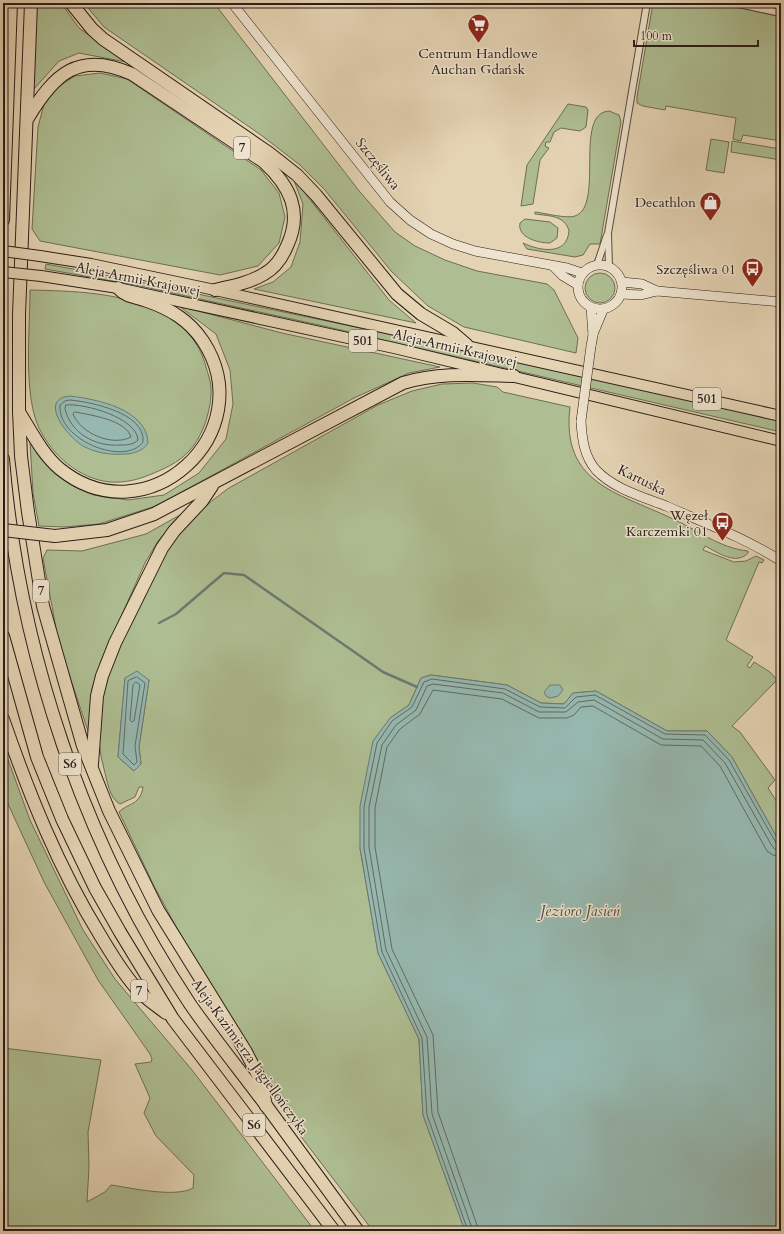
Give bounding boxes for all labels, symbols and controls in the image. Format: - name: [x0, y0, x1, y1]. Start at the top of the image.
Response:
- supermarket icon: Centrum Handlowe Auchan Gdańsk: [465, 12, 491, 45]
- scale bar: [634, 22, 758, 48]
- text: 100 m: [640, 28, 673, 44]
- place label: Centrum Handlowe Auchan Gdańsk: [418, 44, 538, 79]
- street label: Szczęśliwa: [351, 134, 405, 194]
- road number: 7: [234, 137, 250, 159]
- shop icon: Decathlon: [698, 189, 724, 222]
- place label: Decathlon: [635, 193, 696, 212]
- bus stop icon: Szczęśliwa 01: [739, 256, 765, 289]
- street label: Aleja Armii Krajowej: [74, 258, 202, 300]
- place label: Szczęśliwa 01: [656, 260, 736, 279]
- street label: Aleja Armii Krajowej: [391, 324, 519, 372]
- road number: 501: [349, 330, 377, 352]
- road number: 501: [693, 388, 721, 410]
- street label: Kartuska: [615, 460, 669, 500]
- place label: Węzeł Karczemki 01: [626, 506, 709, 541]
- bus stop icon: Węzeł Karczemki 01: [710, 510, 736, 543]
- road number: 7: [33, 580, 49, 602]
- road number: S6: [59, 753, 81, 775]
- water label: Jezioro Jasień: [536, 901, 621, 921]
- street label: Aleja Kazimierza Jagiellończyka: [187, 975, 313, 1139]
- road number: 7: [131, 980, 147, 1002]
- road number: S6: [243, 1114, 265, 1136]

